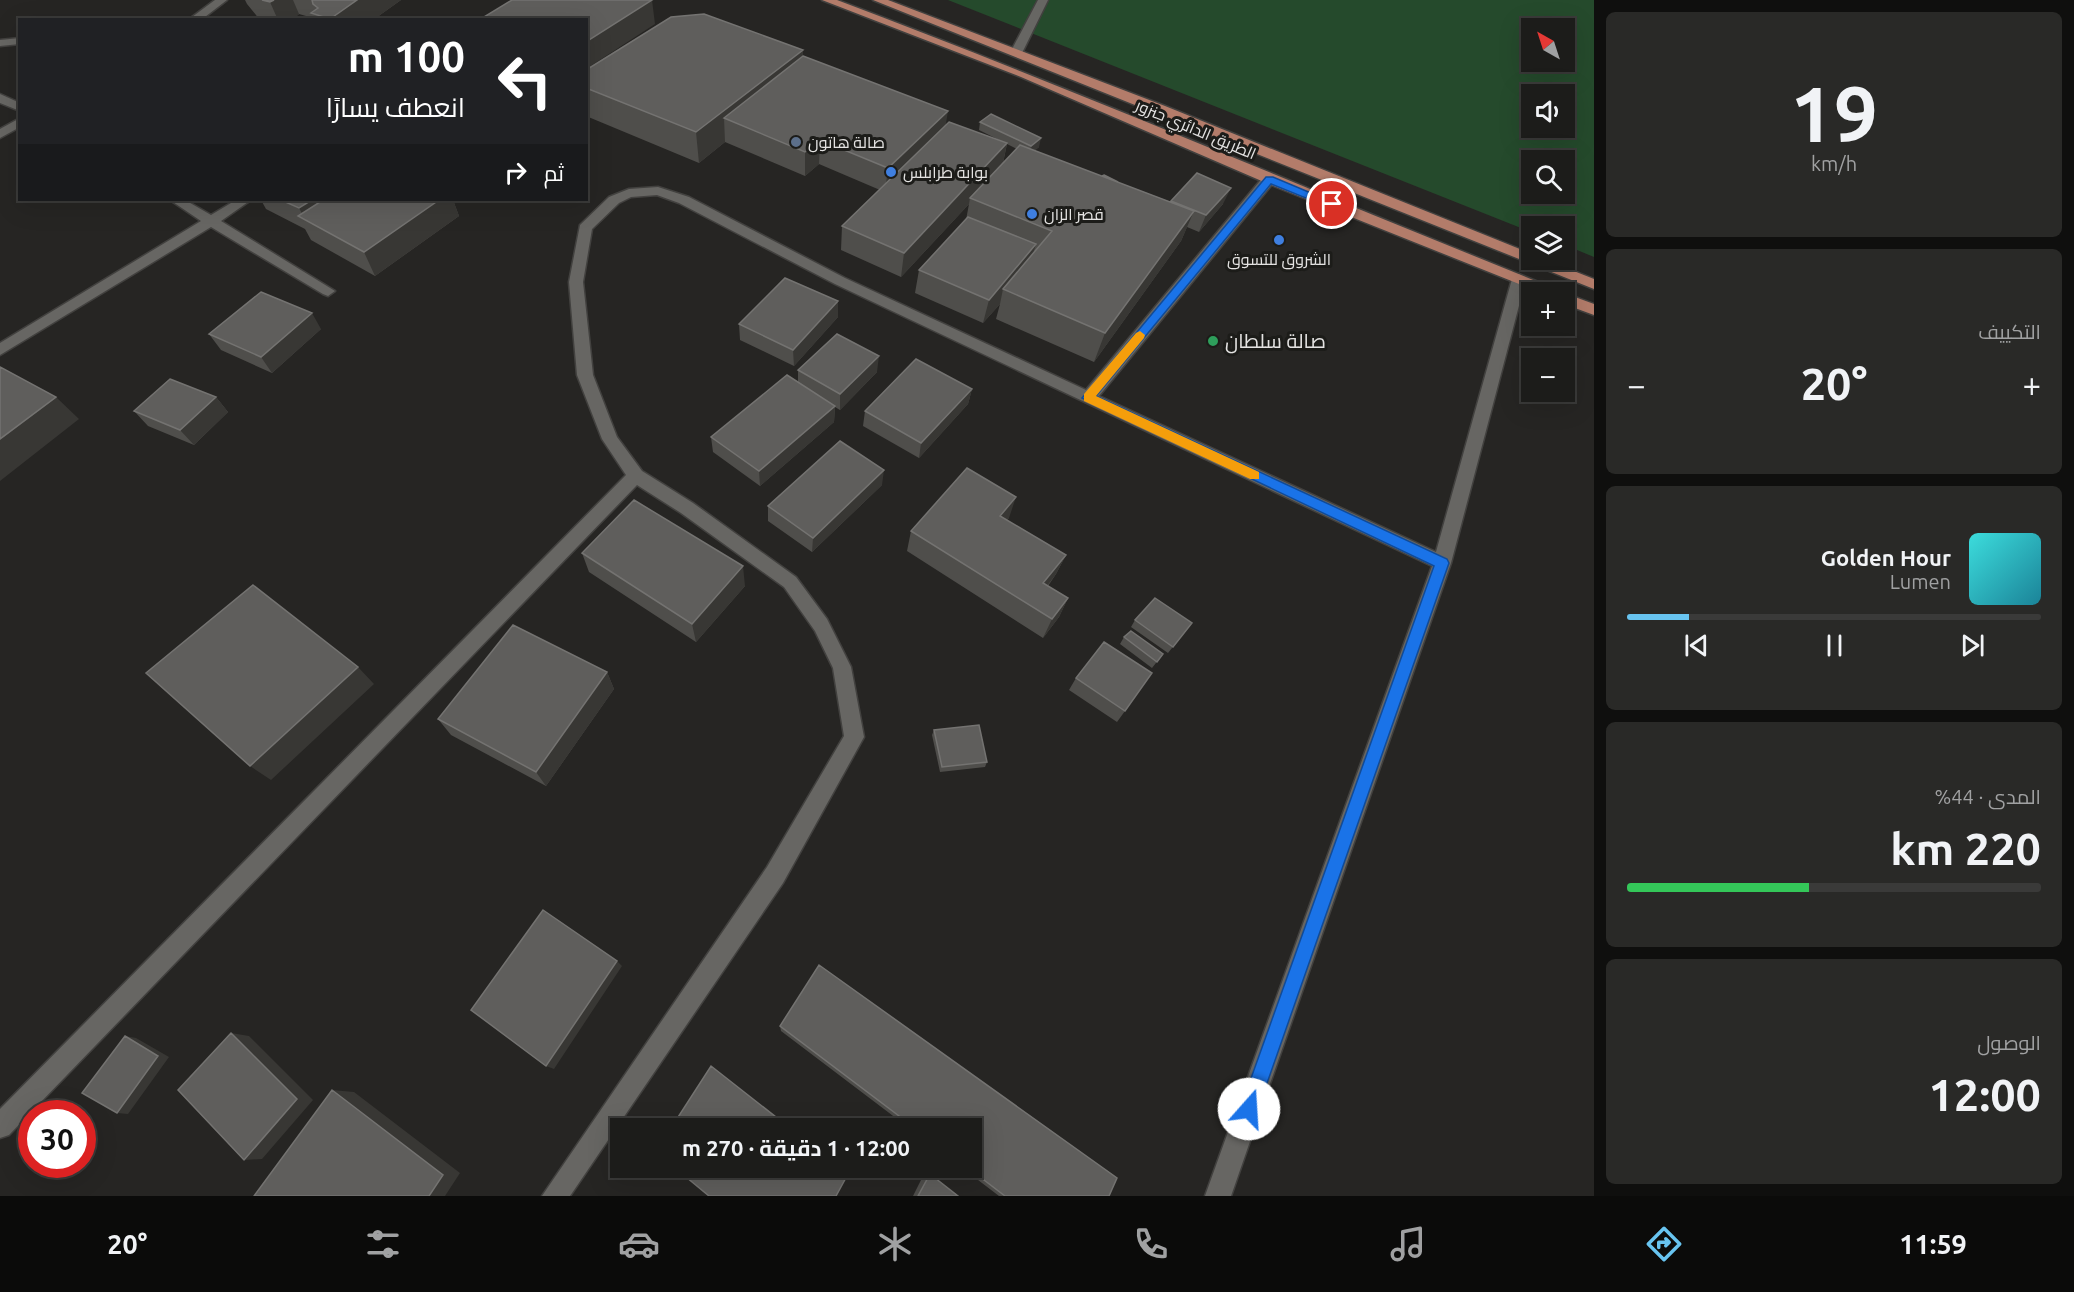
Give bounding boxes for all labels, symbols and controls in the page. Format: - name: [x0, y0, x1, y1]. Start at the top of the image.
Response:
- north arrow: [1521, 18, 1575, 72]
- map controls: [1521, 18, 1575, 402]
- text: 100 m: [348, 33, 465, 80]
- icon: left: [486, 42, 564, 120]
- text: 19: [1790, 69, 1878, 157]
- button: sound: [1521, 84, 1575, 138]
- text: انعطف يسارًا: [326, 92, 465, 122]
- street label: الطريق الدائري جنزور: [1130, 95, 1259, 167]
- place label: صالة هاتون: [808, 133, 885, 153]
- marker: صالة هاتون: [789, 135, 803, 149]
- button: search: [1521, 150, 1575, 204]
- text: km/h: [1811, 152, 1857, 175]
- icon: right: [499, 156, 532, 189]
- text: ثم: [544, 160, 564, 185]
- place label: بوابة طرابلس: [903, 163, 988, 183]
- marker: بوابة طرابلس: [884, 165, 898, 179]
- pin: [1306, 178, 1357, 229]
- icon: arrive: [1315, 187, 1348, 220]
- place label: قصر الزان: [1044, 205, 1104, 225]
- marker: قصر الزان: [1025, 207, 1039, 221]
- button: layers: [1521, 216, 1575, 270]
- marker: الشروق للتسوق: [1272, 233, 1286, 247]
- place label: الشروق للتسوق: [1227, 250, 1331, 270]
- button: +: [1521, 282, 1575, 336]
- text: التكييف: [1978, 320, 2041, 343]
- place label: صالة سلطان: [1225, 329, 1326, 354]
- marker: صالة سلطان: [1206, 334, 1220, 348]
- button: −: [1521, 348, 1575, 402]
- text: 20°: [1801, 358, 1867, 409]
- text: −: [1627, 366, 1646, 403]
- text: +: [2022, 366, 2041, 403]
- text: Golden Hour: [1821, 545, 1951, 570]
- text: Lumen: [1890, 570, 1951, 593]
- icon: previous: [1680, 629, 1713, 662]
- icon: pause: [1818, 629, 1851, 662]
- icon: next: [1956, 629, 1989, 662]
- text: المدى · 44%: [1935, 785, 2041, 808]
- text: 220 km: [1890, 823, 2041, 874]
- text: الوصول: [1977, 1031, 2041, 1054]
- text: 12:00: [1928, 1069, 2041, 1120]
- position arrow: [1217, 1077, 1281, 1141]
- speed limit sign: 30: [18, 1100, 96, 1178]
- text: 12:00 · 1 دقيقة · 270 m: [682, 1135, 910, 1160]
- icon: filters: [362, 1223, 404, 1265]
- icon: car: [618, 1223, 660, 1265]
- icon: climate: [874, 1223, 916, 1265]
- icon: phone: [1130, 1223, 1172, 1265]
- icon: music: [1387, 1223, 1429, 1265]
- icon: directions: [1643, 1223, 1685, 1265]
- text: 20°: [107, 1229, 147, 1259]
- text: 11:59: [1899, 1229, 1967, 1259]

